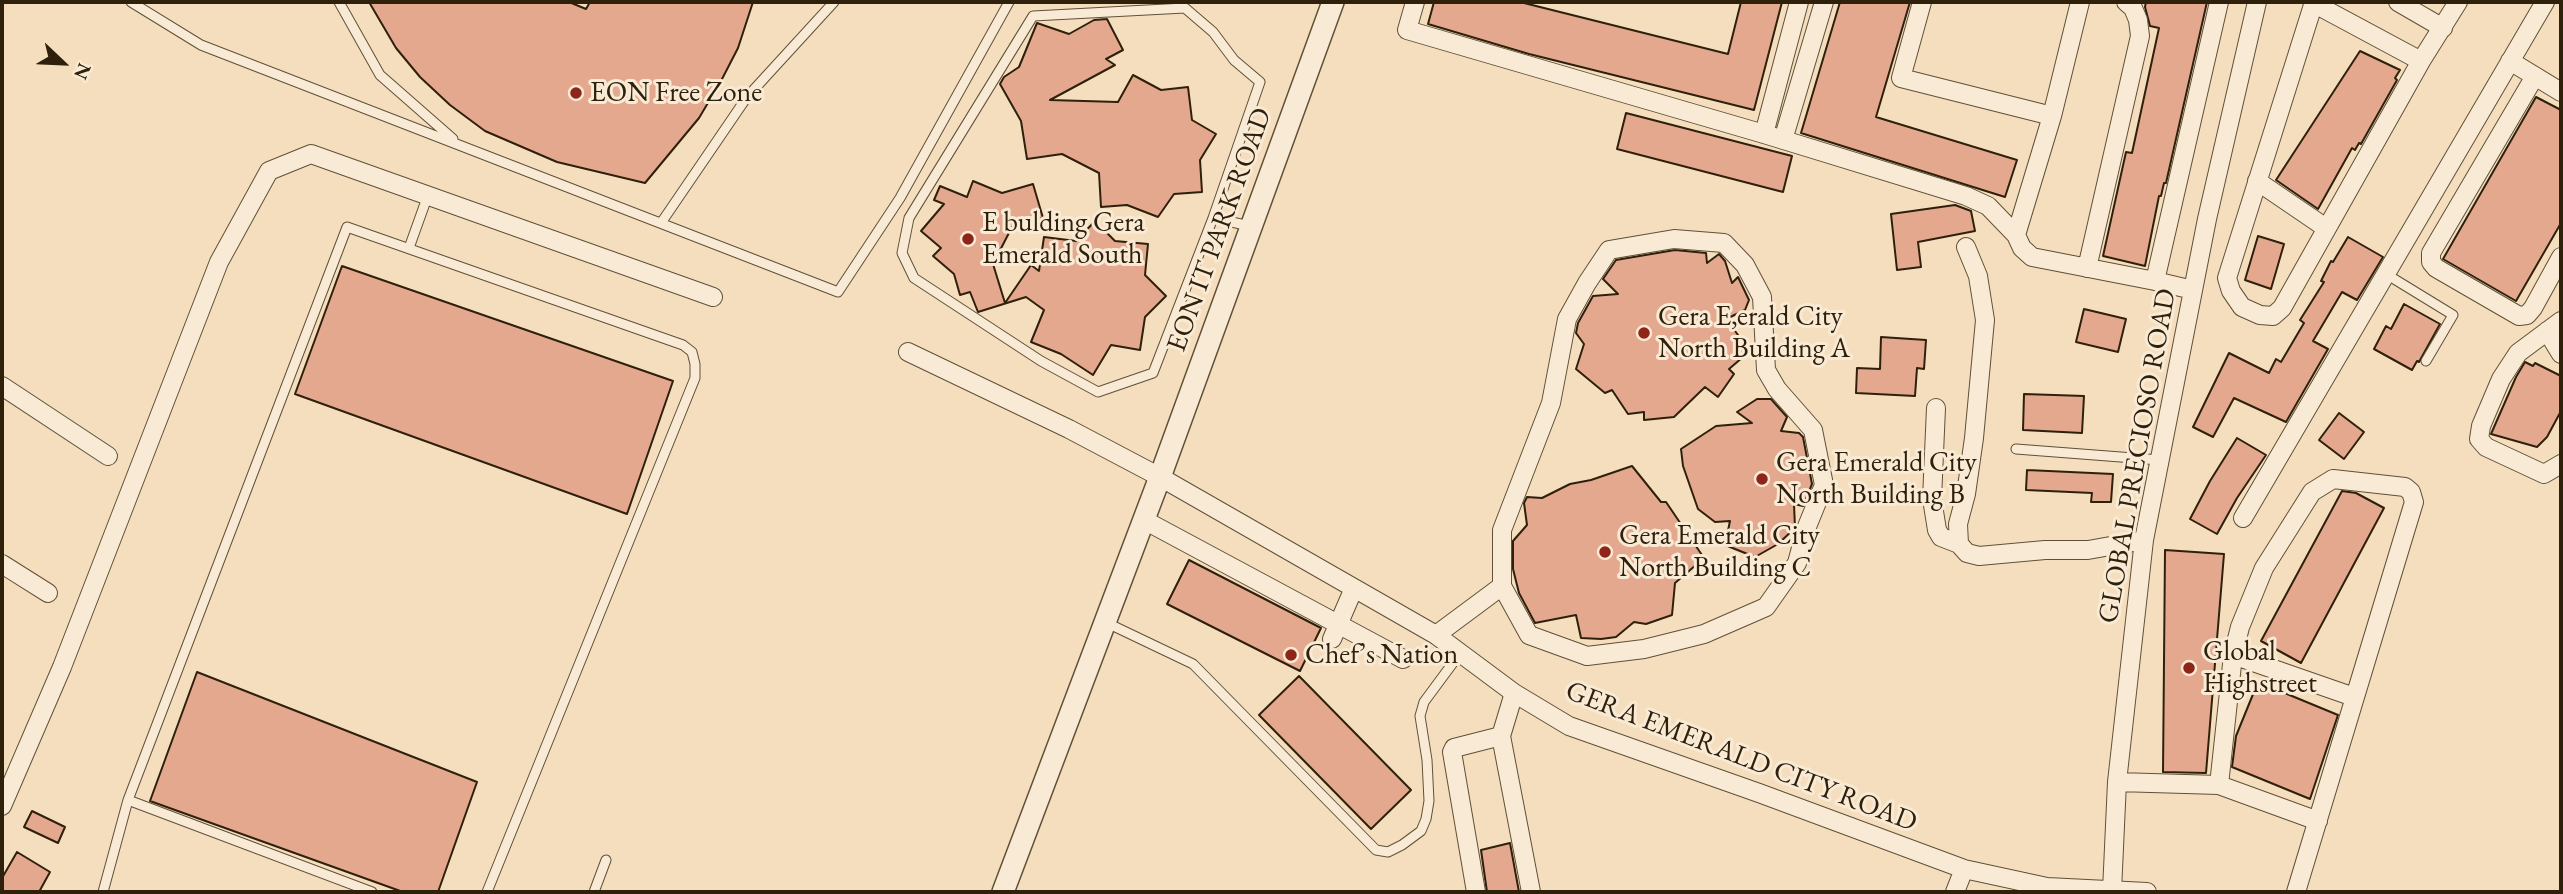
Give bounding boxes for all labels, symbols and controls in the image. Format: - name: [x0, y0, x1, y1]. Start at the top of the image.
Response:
- north arrow: [28, 28, 98, 98]
- text: N: [68, 59, 97, 83]
- place label: EON Free Zone: [590, 76, 762, 110]
- marker: EON Free Zone: [568, 85, 584, 101]
- street label: EON IT PARK ROAD: [1160, 104, 1280, 356]
- place label: E bulding Gera Emerald South: [982, 206, 1145, 272]
- marker: E bulding Gera Emerald South: [960, 231, 976, 247]
- street label: GLOBAL PRECIOSO ROAD: [2092, 286, 2184, 626]
- place label: Gera E,erald City North Building A: [1658, 300, 1850, 366]
- marker: Gera E,erald City North Building A: [1636, 325, 1652, 341]
- place label: Gera Emerald City North Building B: [1776, 446, 1977, 512]
- marker: Gera Emerald City North Building B: [1754, 471, 1770, 487]
- place label: Gera Emerald City North Building C: [1619, 519, 1820, 585]
- marker: Gera Emerald City North Building C: [1597, 544, 1613, 560]
- place label: Global Highstreet: [2203, 635, 2317, 701]
- place label: Chef’s Nation: [1305, 638, 1458, 672]
- marker: Chef’s Nation: [1283, 647, 1299, 663]
- marker: Global Highstreet: [2181, 660, 2197, 676]
- street label: GERA EMERALD CITY ROAD: [1561, 674, 1921, 840]

